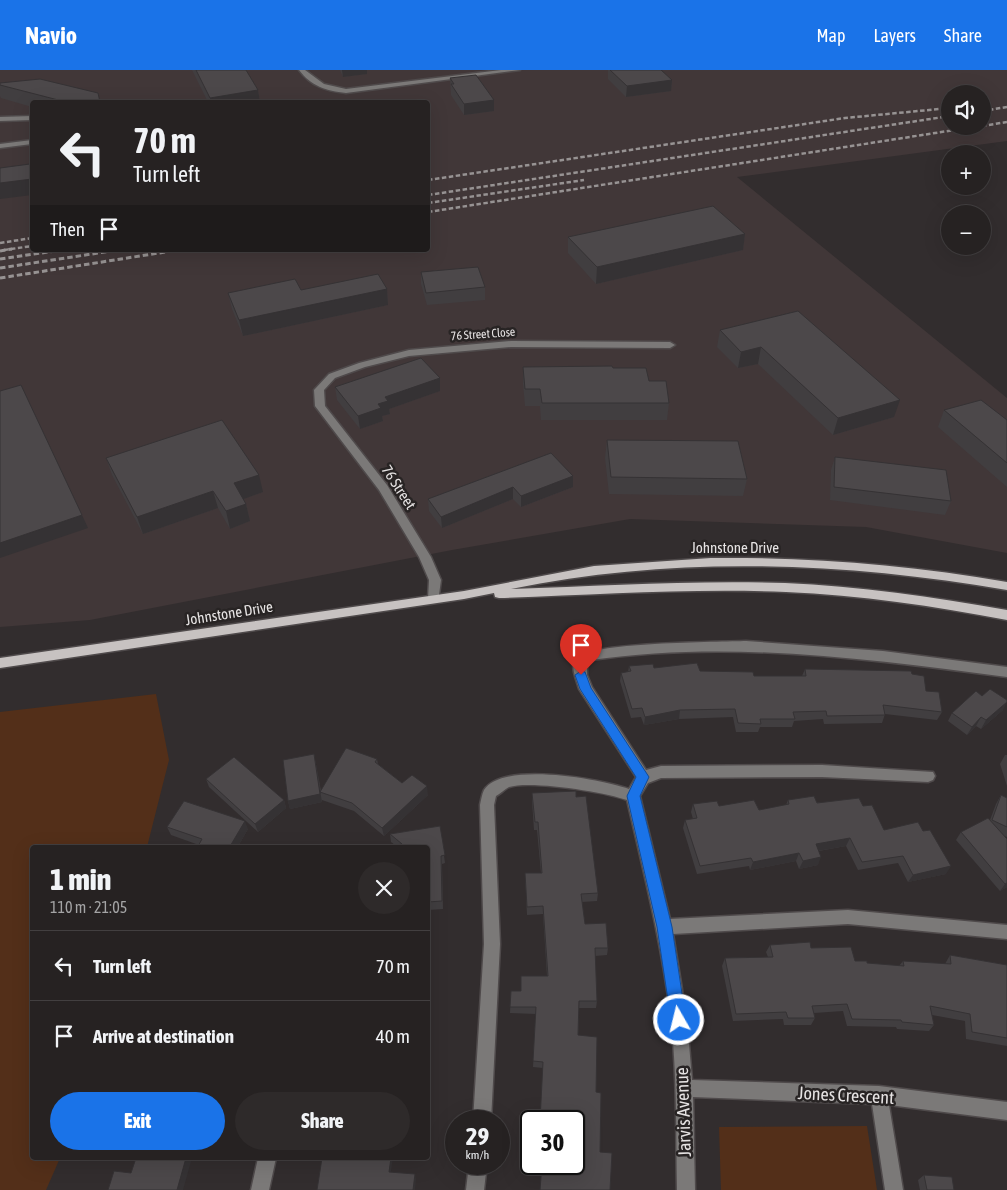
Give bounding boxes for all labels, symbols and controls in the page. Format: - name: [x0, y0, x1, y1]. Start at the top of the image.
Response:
- text: Navio: [25, 22, 77, 49]
- text: Map: [816, 25, 845, 46]
- text: Layers: [873, 25, 916, 46]
- text: Share: [944, 25, 982, 46]
- map controls: [941, 85, 991, 255]
- button: sound: [941, 85, 991, 135]
- icon: left: [50, 120, 115, 185]
- text: 70 m: [133, 120, 196, 160]
- button: +: [941, 145, 991, 195]
- text: Turn left: [133, 161, 200, 187]
- button: −: [941, 205, 991, 255]
- icon: arrive: [95, 215, 123, 243]
- text: Then: [50, 218, 85, 240]
- street label: 76 Street Close: [450, 325, 516, 343]
- street label: 76 Street: [379, 462, 419, 512]
- street label: Johnstone Drive: [691, 539, 779, 556]
- street label: Johnstone Drive: [184, 598, 274, 628]
- pin: [560, 624, 602, 675]
- icon: arrive: [567, 631, 595, 659]
- text: 1 min: [50, 862, 111, 896]
- button: close: [358, 862, 410, 914]
- text: 110 m · 21:05: [50, 898, 127, 916]
- icon: left: [50, 952, 78, 980]
- text: Turn left: [93, 955, 151, 977]
- text: 70 m: [376, 955, 410, 977]
- position arrow: [652, 993, 704, 1045]
- icon: arrive: [50, 1022, 78, 1050]
- text: Arrive at destination: [93, 1025, 234, 1047]
- text: 40 m: [376, 1025, 410, 1047]
- street label: Jarvis Avenue: [671, 1067, 695, 1157]
- street label: Jones Crescent: [797, 1082, 895, 1108]
- button: Exit: [50, 1092, 225, 1150]
- button: Share: [235, 1092, 410, 1150]
- speed limit sign: 30: [520, 1110, 585, 1175]
- text: 29: [466, 1122, 489, 1150]
- text: km/h: [466, 1148, 489, 1162]

